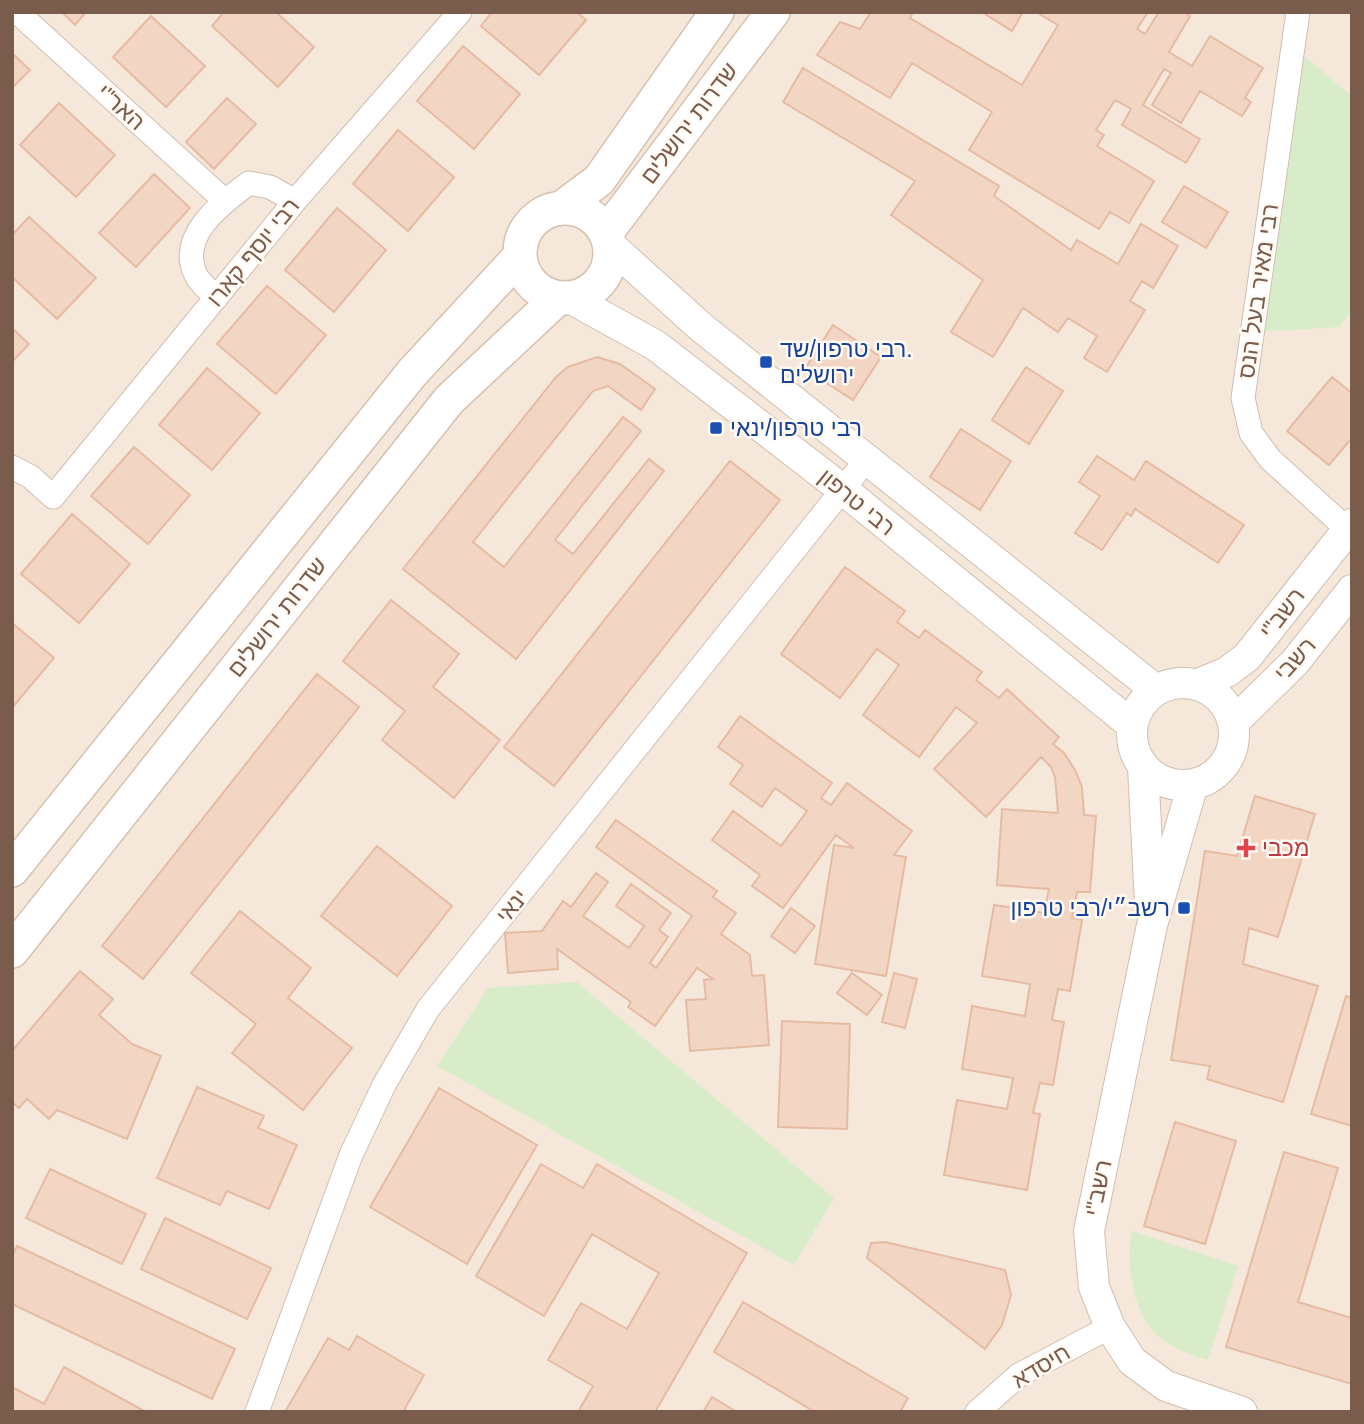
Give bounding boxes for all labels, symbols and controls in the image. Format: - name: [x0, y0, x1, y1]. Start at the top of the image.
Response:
- street label: שדרות ירושלים: [635, 58, 743, 188]
- street label: האר"י: [92, 79, 150, 135]
- street label: רבי יוסף קארו: [202, 193, 304, 311]
- street label: רבי מאיר בעל הנס: [1233, 202, 1283, 380]
- place label: רבי טרפון/שד. ירושלים: [780, 336, 913, 388]
- marker: רבי טרפון/שד. ירושלים: [758, 354, 774, 370]
- place label: רבי טרפון/ינאי: [730, 415, 862, 441]
- marker: רבי טרפון/ינאי: [708, 420, 724, 436]
- street label: רבי טרפון: [814, 463, 900, 541]
- street label: שדרות ירושלים: [222, 552, 332, 682]
- street label: רשב"י: [1254, 583, 1310, 643]
- street label: רשבי: [1269, 632, 1321, 686]
- place label: מכבי: [1262, 835, 1310, 861]
- marker: מכבי: [1236, 838, 1256, 858]
- street label: ינאי: [491, 884, 533, 928]
- place label: רשב״י/רבי טרפון: [1011, 895, 1170, 921]
- marker: רשב״י/רבי טרפון: [1176, 900, 1192, 916]
- street label: רשב"י: [1079, 1157, 1117, 1219]
- street label: חיסדא: [1007, 1339, 1075, 1393]

